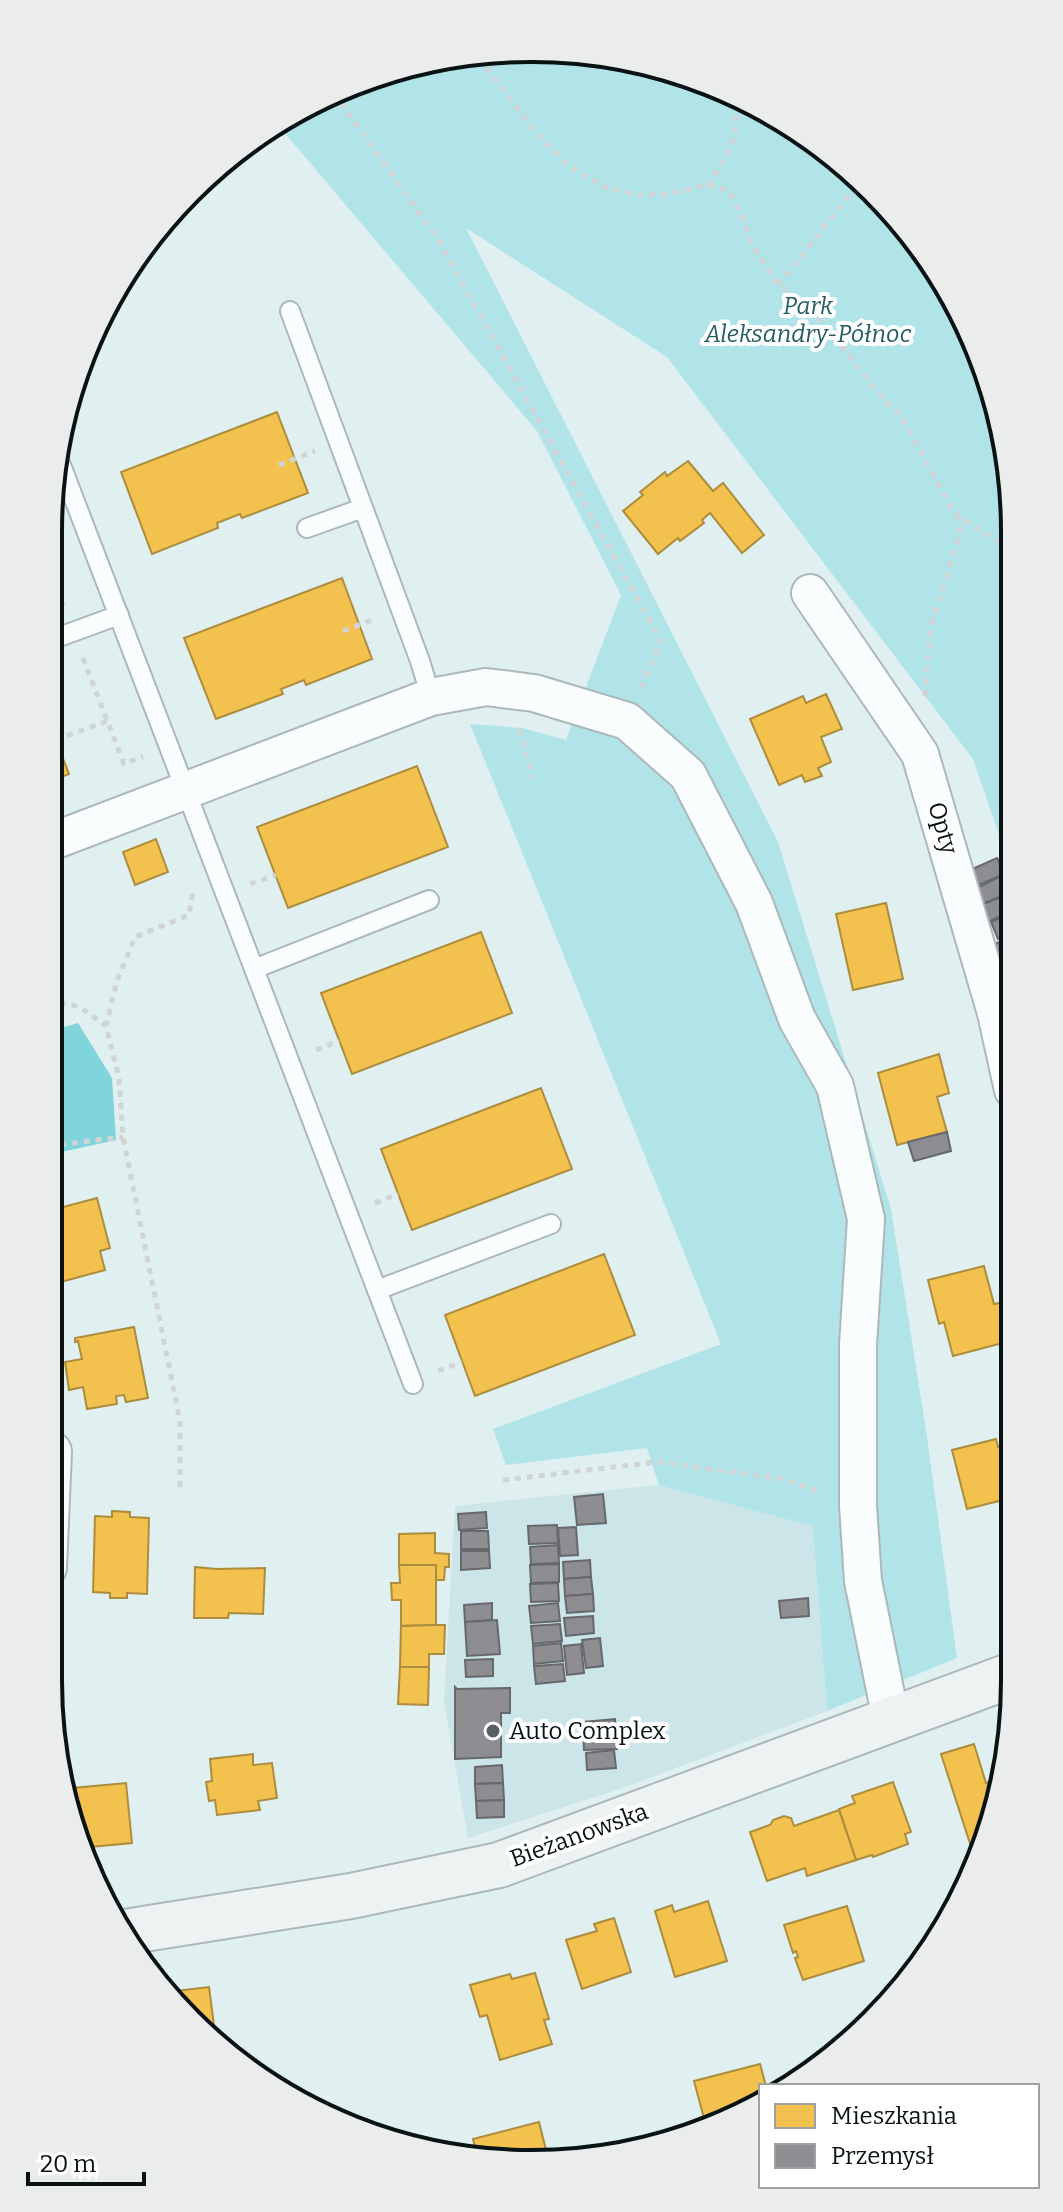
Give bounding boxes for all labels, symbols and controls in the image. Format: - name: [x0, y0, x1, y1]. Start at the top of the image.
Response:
- park label: Park Aleksandry-Północ: [704, 292, 912, 348]
- street label: Opty: [922, 799, 964, 858]
- place label: Auto Complex: [509, 1717, 666, 1745]
- marker: Auto Complex: [484, 1722, 502, 1740]
- street label: Bieżanowska: [506, 1797, 652, 1873]
- legend: [759, 2084, 1039, 2188]
- text: Mieszkania: [831, 2102, 957, 2130]
- scale bar: [28, 2136, 144, 2186]
- text: Przemysł: [831, 2142, 934, 2170]
- text: 20 m: [40, 2150, 96, 2178]

